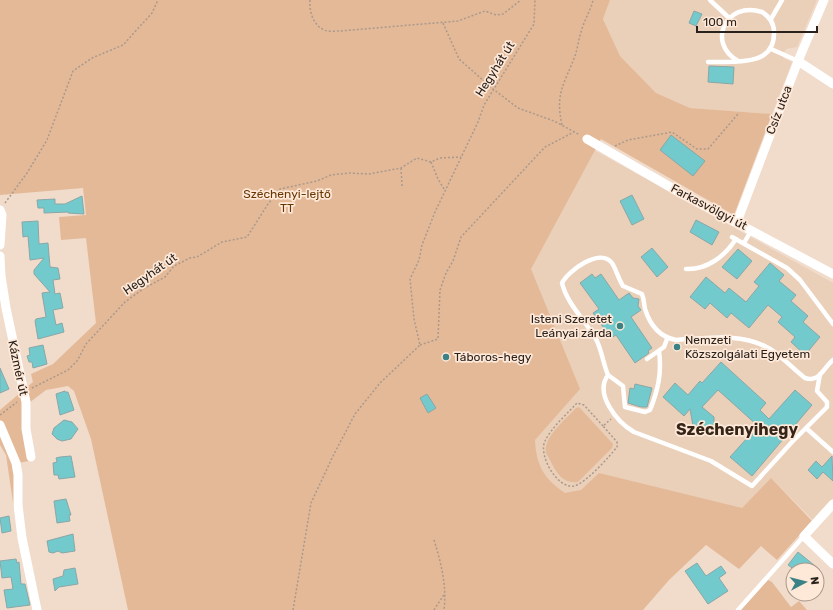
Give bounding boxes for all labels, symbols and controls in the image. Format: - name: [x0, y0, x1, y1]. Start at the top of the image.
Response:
- scale bar: [697, 8, 817, 34]
- text: 100 m: [703, 15, 737, 29]
- street label: Hegyhát út: [473, 39, 518, 99]
- street label: Csíz utca: [763, 84, 795, 136]
- street label: Farkasvölgyi út: [669, 181, 750, 233]
- park label: Széchenyi-lejtő TT: [243, 187, 331, 215]
- street label: Hegyhát út: [120, 250, 180, 298]
- place label: Isteni Szeretet Leányai zárda: [531, 312, 612, 340]
- marker: Isteni Szeretet Leányai zárda: [615, 321, 625, 331]
- place label: Nemzeti Közszolgálati Egyetem: [685, 333, 810, 361]
- street label: Kázmér út: [5, 339, 31, 397]
- marker: Nemzeti Közszolgálati Egyetem: [672, 342, 682, 352]
- place label: Táboros-hegy: [454, 350, 532, 364]
- marker: Táboros-hegy: [441, 352, 451, 362]
- district label: Széchenyihegy: [676, 420, 798, 439]
- north arrow: [785, 562, 825, 602]
- text: N: [807, 576, 821, 586]

